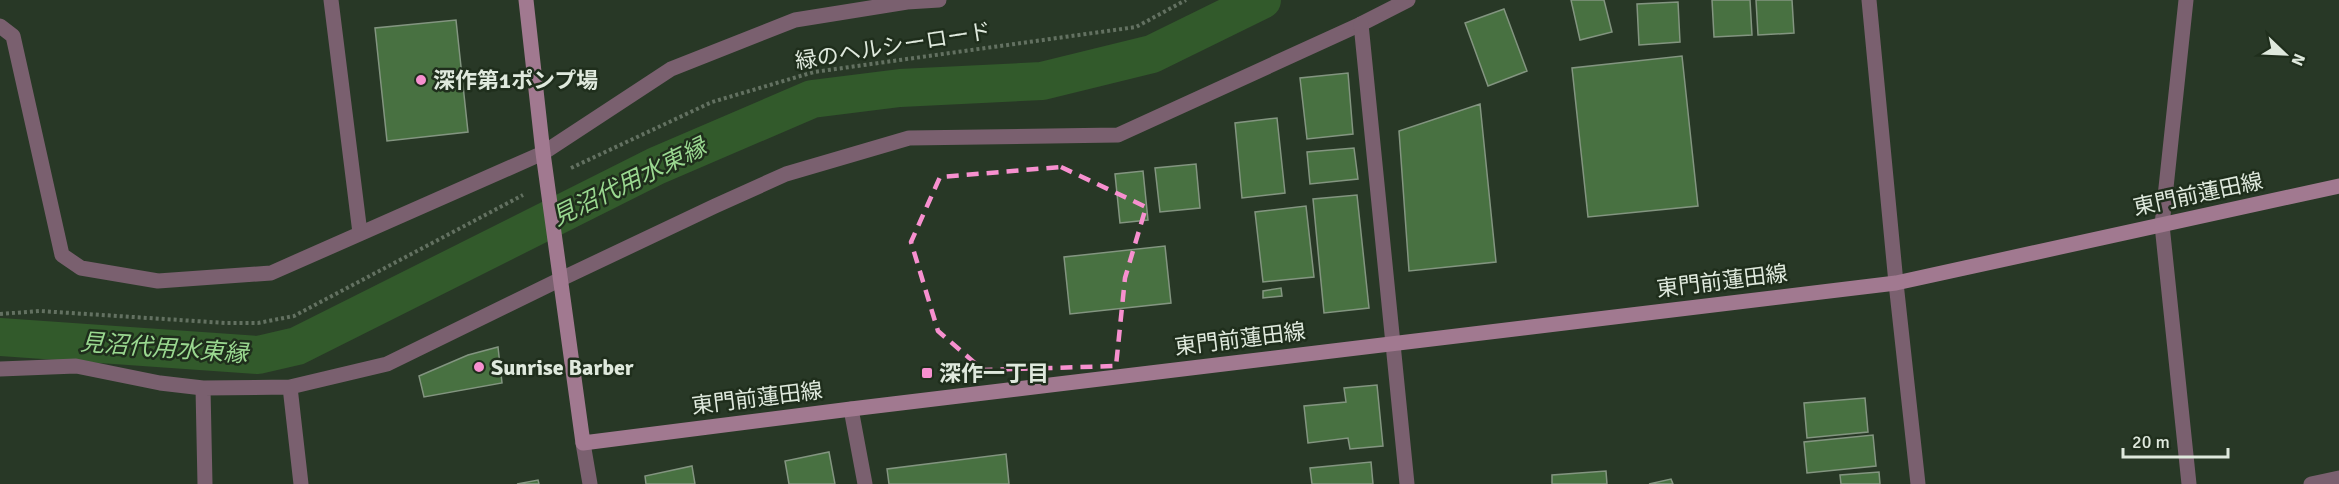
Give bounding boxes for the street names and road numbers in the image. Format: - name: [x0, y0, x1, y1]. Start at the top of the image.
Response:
- street label: 緑のヘルシーロード: [793, 17, 993, 75]
- street label: 東門前蓮田線: [2131, 167, 2265, 221]
- street label: 東門前蓮田線: [1655, 260, 1789, 302]
- street label: 東門前蓮田線: [1173, 318, 1307, 360]
- street label: 東門前蓮田線: [690, 377, 824, 419]

